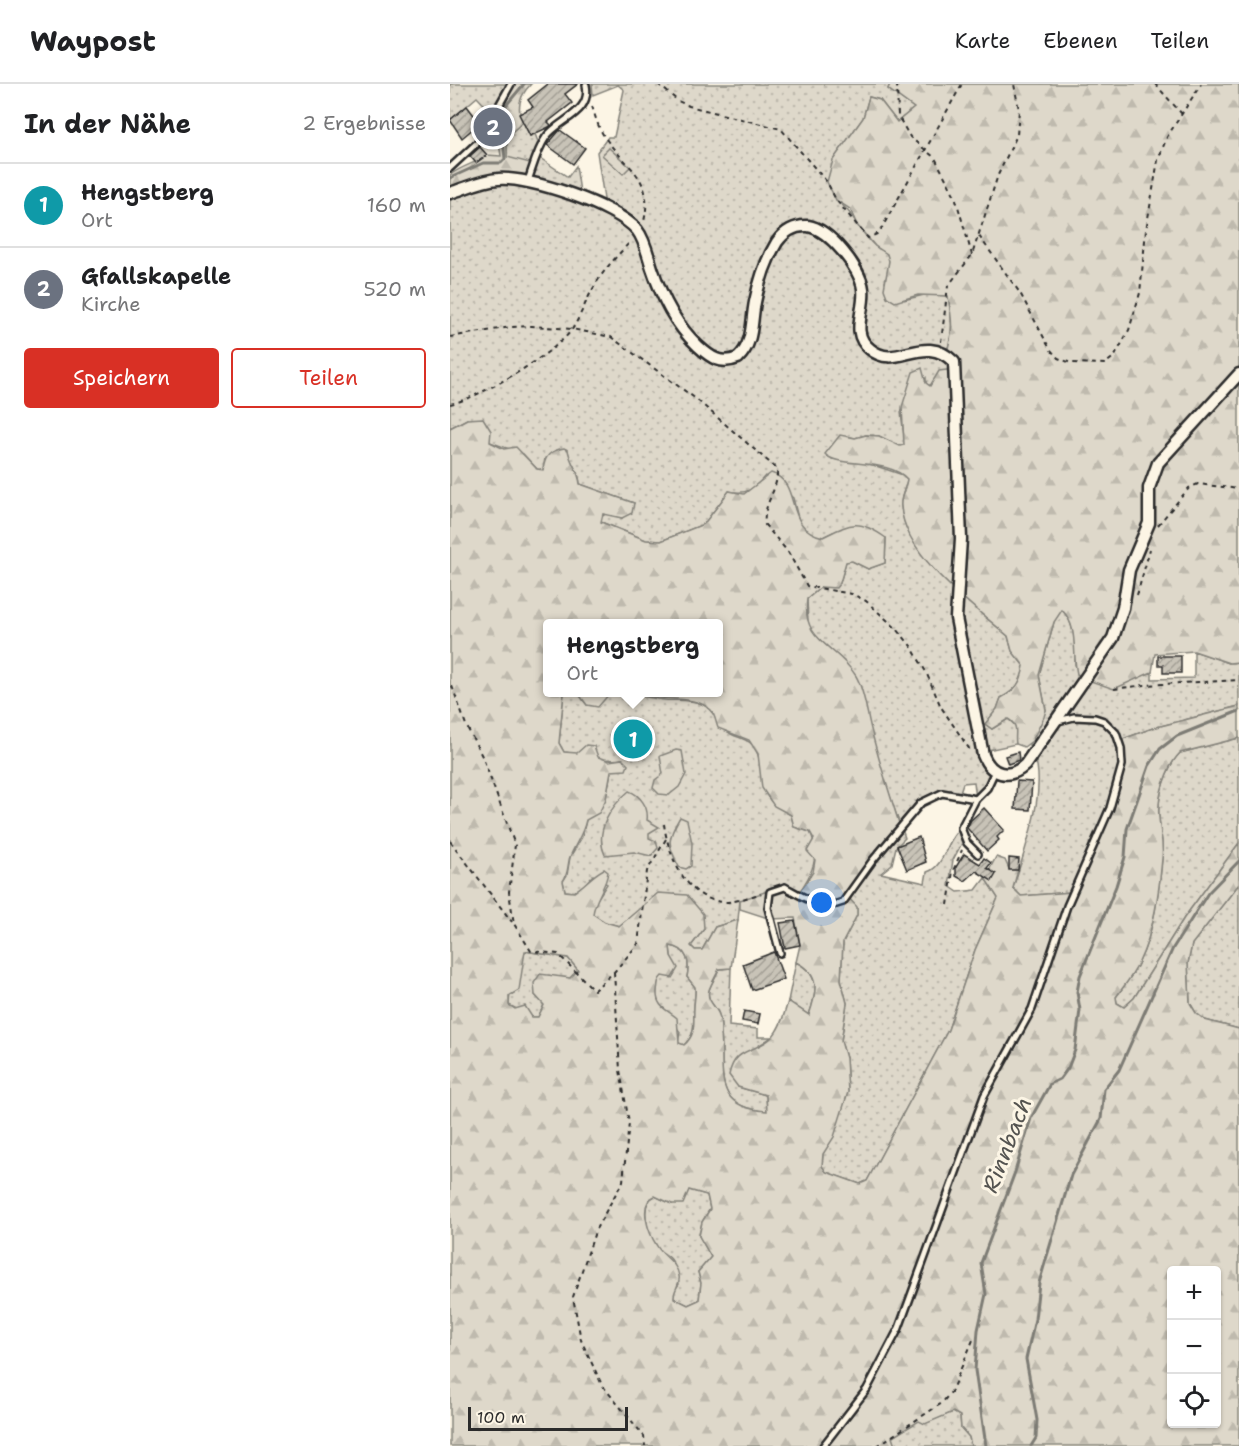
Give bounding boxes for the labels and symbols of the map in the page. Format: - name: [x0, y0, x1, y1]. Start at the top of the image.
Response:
- pin: 2: [474, 104, 513, 150]
- pin: 1: [614, 716, 652, 762]
- your location: [807, 888, 836, 917]
- water label: Rinnbach: [976, 1093, 1038, 1197]
- scale bar: [468, 1404, 628, 1432]

